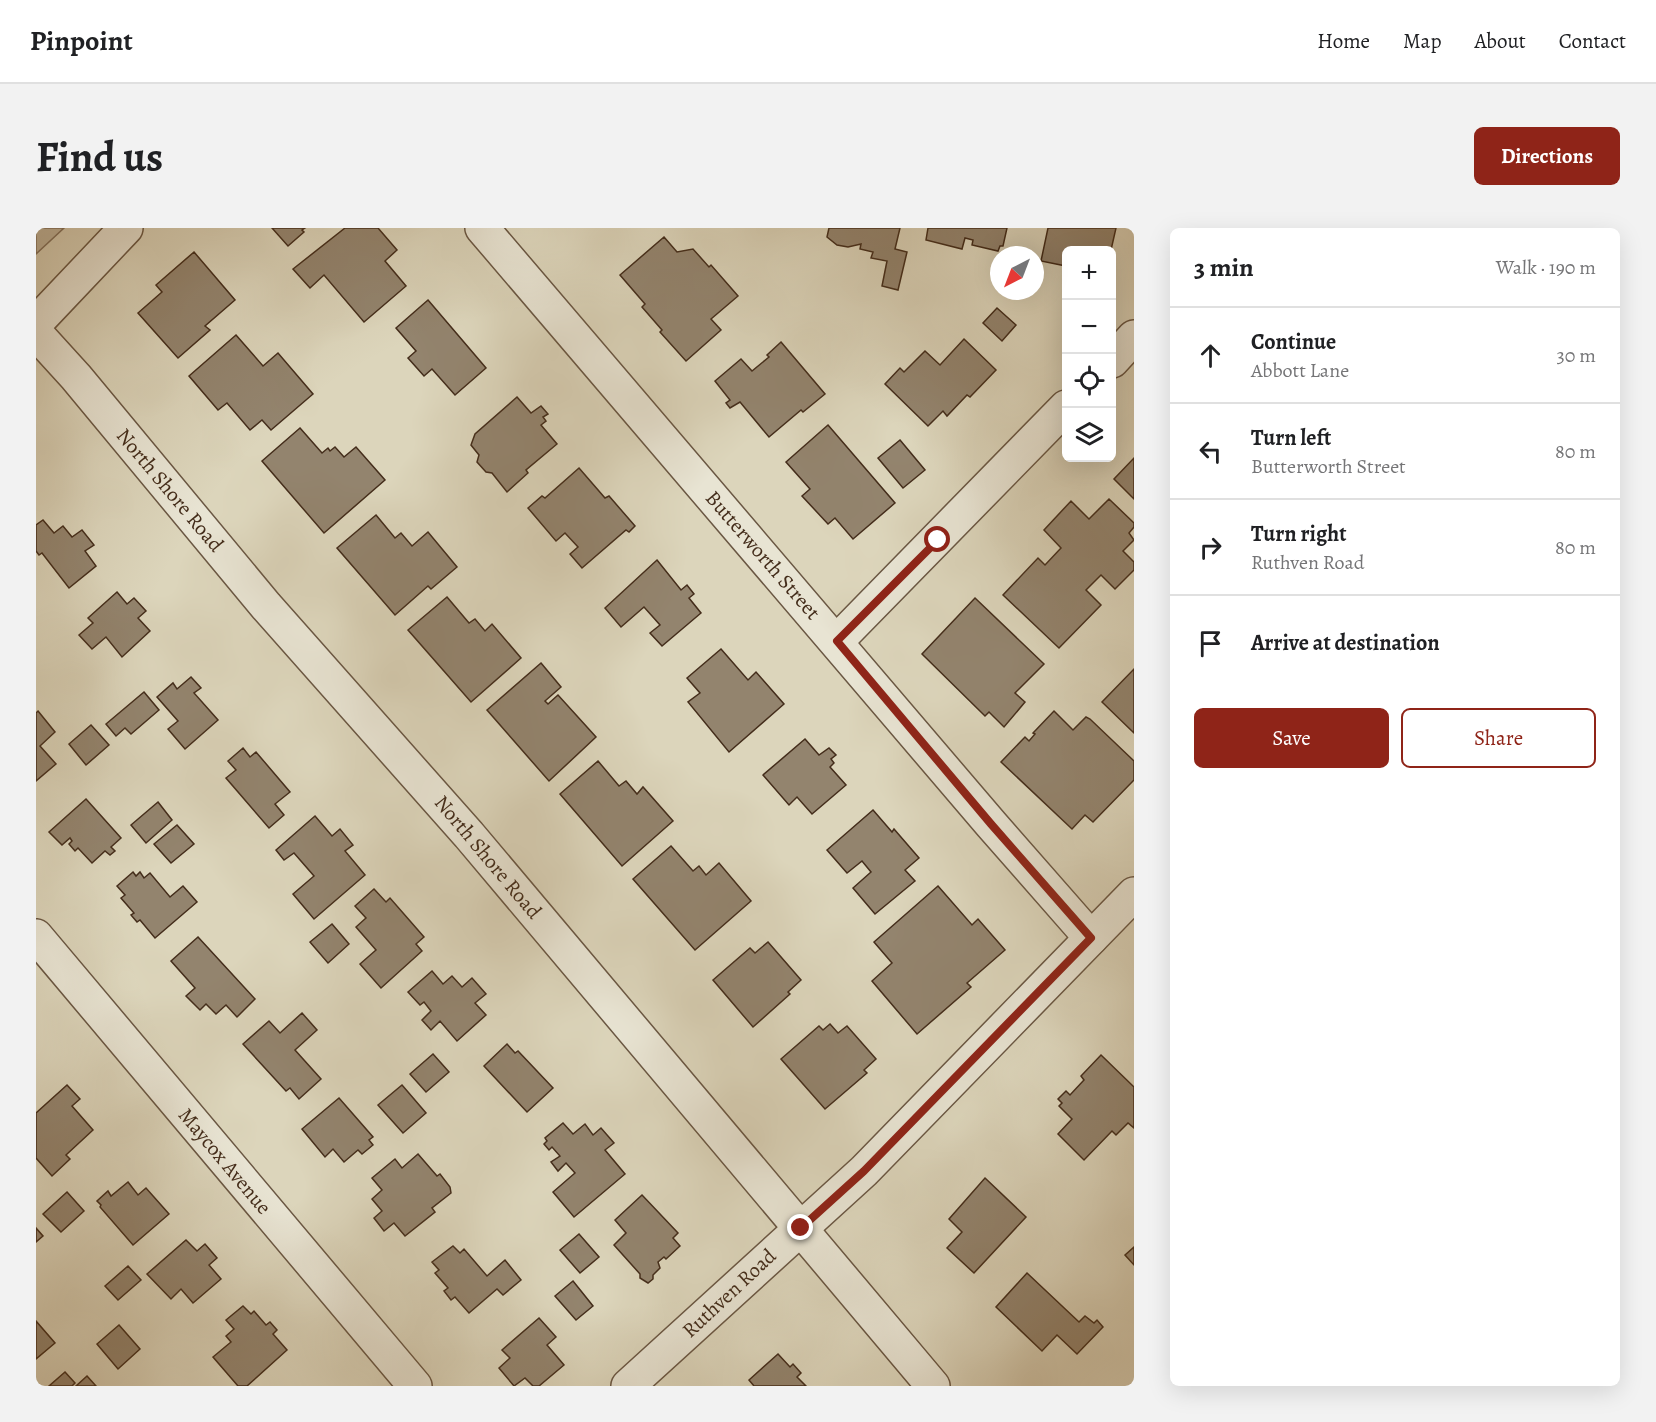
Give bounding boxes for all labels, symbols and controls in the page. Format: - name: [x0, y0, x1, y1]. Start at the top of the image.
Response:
- text: Pinpoint: [30, 22, 133, 60]
- text: Home: [1317, 27, 1370, 55]
- text: Map: [1403, 27, 1441, 55]
- text: About: [1474, 27, 1526, 55]
- text: Contact: [1559, 27, 1626, 55]
- button: Directions: [1474, 127, 1620, 185]
- text: Find us: [36, 128, 163, 185]
- north arrow: [990, 246, 1044, 300]
- map controls: [1062, 246, 1116, 462]
- button: +: [1062, 246, 1116, 300]
- text: 3 min: [1194, 250, 1254, 285]
- text: Walk · 190 m: [1496, 254, 1596, 281]
- button: −: [1062, 300, 1116, 354]
- text: Continue: [1251, 327, 1336, 357]
- icon: ahead: [1194, 339, 1227, 372]
- text: 30 m: [1556, 342, 1596, 369]
- button: locate: [1062, 354, 1116, 408]
- text: Abbott Lane: [1251, 357, 1349, 384]
- button: layers: [1062, 408, 1116, 462]
- street label: North Shore Road: [110, 422, 230, 558]
- text: Turn left: [1251, 423, 1331, 453]
- icon: left: [1194, 435, 1227, 468]
- text: 80 m: [1555, 438, 1596, 465]
- text: Butterworth Street: [1251, 453, 1406, 480]
- street label: Butterworth Street: [699, 485, 827, 626]
- text: Turn right: [1251, 519, 1347, 549]
- route start: [924, 526, 950, 552]
- icon: right: [1194, 531, 1227, 564]
- text: 80 m: [1555, 534, 1596, 561]
- text: Ruthven Road: [1251, 549, 1364, 576]
- icon: arrive: [1194, 627, 1227, 660]
- text: Arrive at destination: [1251, 628, 1440, 658]
- button: Save: [1194, 708, 1389, 768]
- button: Share: [1401, 708, 1596, 768]
- street label: North Shore Road: [428, 789, 548, 925]
- street label: Maycox Avenue: [172, 1102, 278, 1220]
- route end: [787, 1214, 813, 1240]
- street label: Ruthven Road: [676, 1242, 783, 1344]

